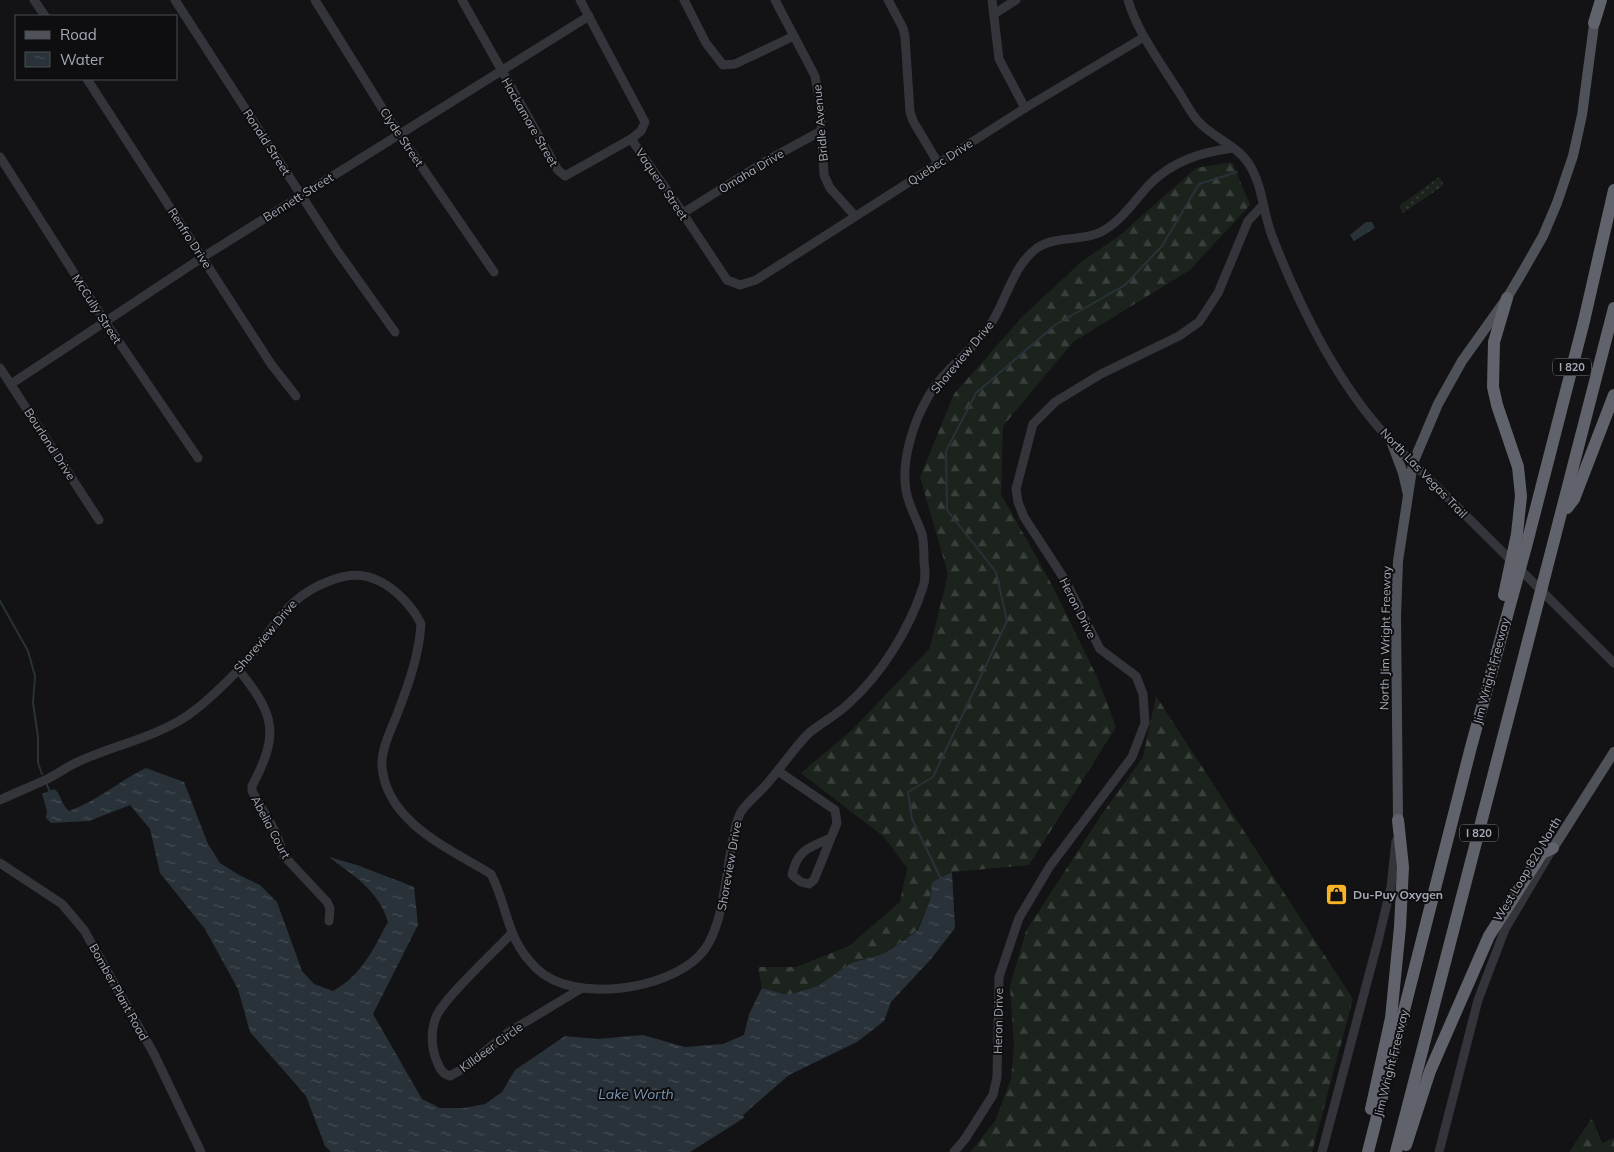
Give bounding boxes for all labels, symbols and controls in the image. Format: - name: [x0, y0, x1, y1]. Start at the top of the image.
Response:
- legend: [15, 15, 178, 80]
- text: Road: [60, 25, 97, 44]
- text: Water: [60, 50, 104, 69]
- street label: Hackamore Street: [498, 75, 562, 169]
- street label: Bridle Avenue: [809, 84, 831, 162]
- street label: Clyde Street: [377, 105, 427, 169]
- street label: Ronald Street: [240, 106, 294, 178]
- street label: Quebec Drive: [905, 135, 975, 189]
- street label: Vaquero Street: [633, 145, 691, 223]
- street label: Omaha Drive: [716, 146, 786, 196]
- street label: Bennett Street: [260, 169, 336, 225]
- street label: Renfro Drive: [165, 205, 215, 271]
- street label: McCully Street: [69, 272, 125, 346]
- street label: Shoreview Drive: [927, 318, 997, 396]
- road number: I 820: [1553, 358, 1591, 376]
- street label: Bourland Drive: [21, 405, 79, 483]
- street label: North Las Vegas Trail: [1377, 425, 1471, 521]
- street label: North Jim Wright Freeway: [1376, 565, 1394, 710]
- street label: Heron Drive: [1056, 575, 1100, 641]
- street label: Shoreview Drive: [230, 597, 300, 675]
- street label: Jim Wright Freeway: [1470, 615, 1513, 726]
- street label: Abelia Court: [248, 793, 294, 861]
- street label: West Loop 820 North: [1490, 814, 1564, 924]
- street label: Shoreview Drive: [714, 820, 744, 912]
- road number: I 820: [1460, 824, 1498, 841]
- shop icon: Du-Puy Oxygen: [1325, 882, 1349, 906]
- place label: Du-Puy Oxygen: [1353, 887, 1443, 902]
- street label: Bomber Plant Road: [86, 941, 152, 1043]
- street label: Heron Drive: [990, 988, 1006, 1054]
- street label: Jim Wright Freeway: [1370, 1007, 1412, 1118]
- street label: Killdeer Circle: [456, 1019, 526, 1075]
- water label: Lake Worth: [598, 1085, 674, 1103]

